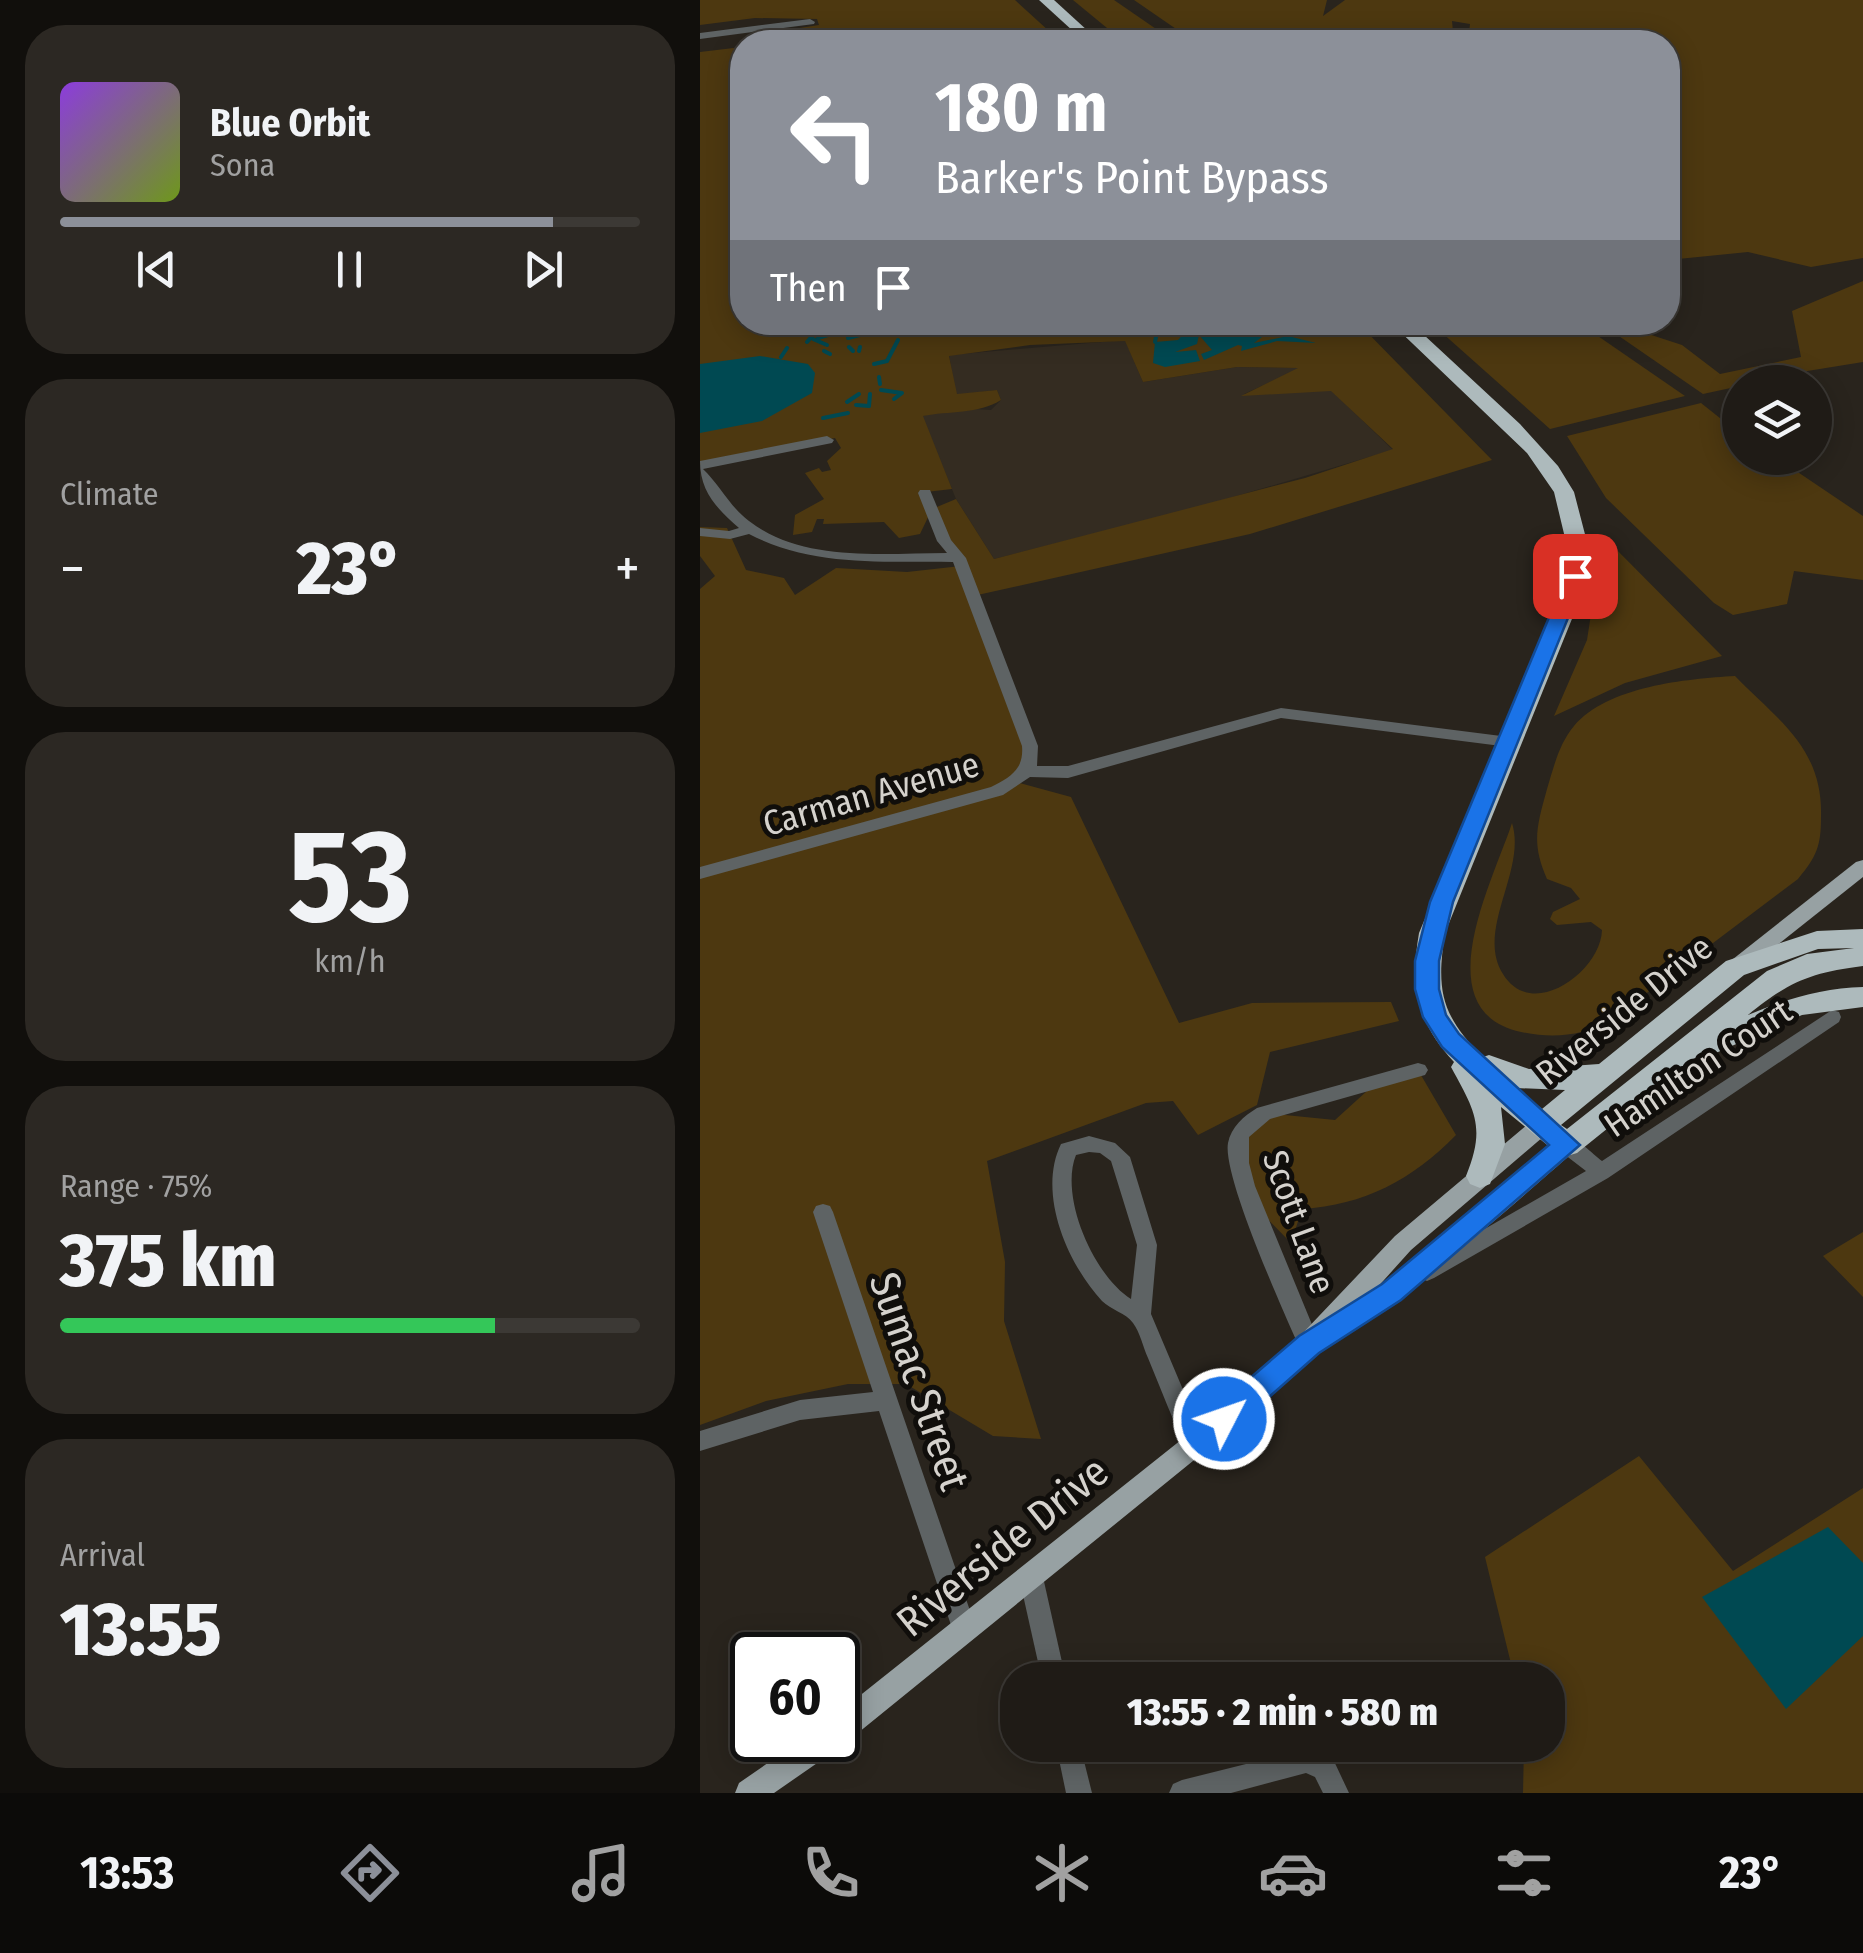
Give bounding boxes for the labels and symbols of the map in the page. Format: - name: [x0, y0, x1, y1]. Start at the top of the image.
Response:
- pin: [1533, 534, 1618, 619]
- street label: Carman Avenue: [758, 743, 984, 845]
- street label: Riverside Drive: [1527, 926, 1721, 1094]
- street label: Hamilton Court: [1596, 990, 1800, 1146]
- street label: Scott Lane: [1254, 1145, 1344, 1299]
- street label: Sumac Street: [858, 1266, 980, 1497]
- position arrow: [1172, 1367, 1276, 1471]
- street label: Riverside Drive: [887, 1446, 1118, 1647]
- speed limit sign: 60: [730, 1632, 860, 1762]

